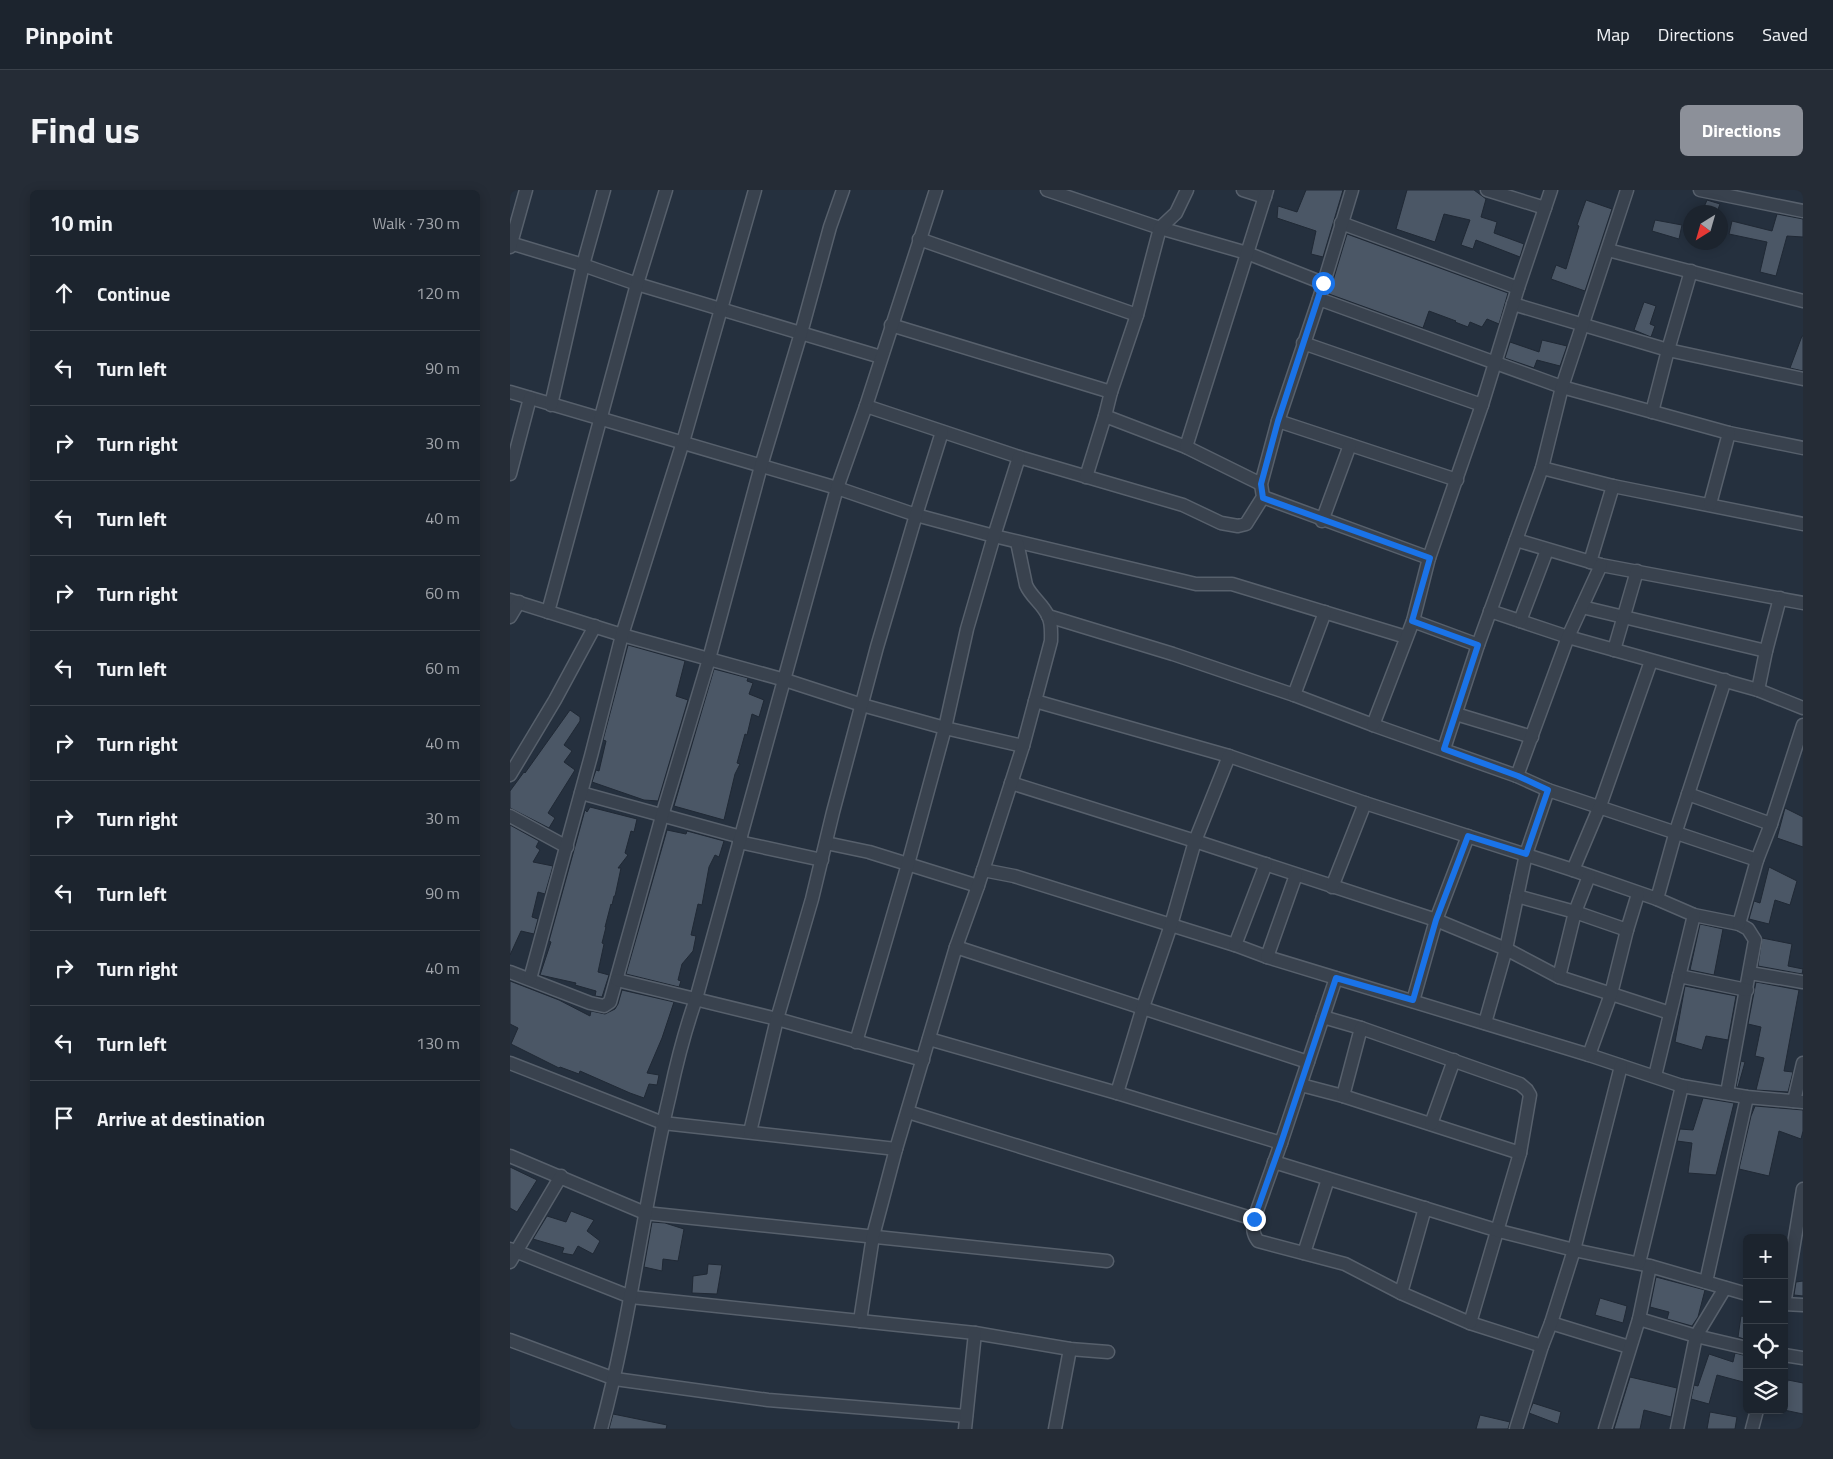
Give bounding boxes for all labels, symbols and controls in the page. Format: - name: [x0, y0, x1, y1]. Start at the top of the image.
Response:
- text: Pinpoint: [25, 17, 113, 53]
- text: Map: [1596, 21, 1630, 48]
- text: Directions: [1658, 21, 1734, 48]
- text: Saved: [1762, 21, 1808, 48]
- text: Find us: [30, 103, 140, 157]
- button: Directions: [1680, 105, 1803, 156]
- north arrow: [1683, 205, 1728, 250]
- text: 10 min: [50, 207, 113, 239]
- text: Walk · 730 m: [372, 211, 460, 235]
- route start: [1312, 272, 1335, 295]
- icon: ahead: [50, 279, 78, 307]
- text: Continue: [97, 279, 170, 308]
- text: 120 m: [416, 281, 460, 305]
- icon: left: [50, 354, 78, 382]
- text: Turn left: [97, 354, 167, 383]
- text: 90 m: [425, 356, 460, 380]
- icon: right: [50, 429, 78, 457]
- text: Turn right: [97, 429, 178, 458]
- text: 30 m: [425, 431, 460, 455]
- icon: left: [50, 504, 78, 532]
- text: Turn left: [97, 504, 167, 533]
- text: 40 m: [425, 506, 460, 530]
- icon: right: [50, 579, 78, 607]
- text: Turn right: [97, 579, 178, 608]
- text: 60 m: [425, 581, 460, 605]
- icon: left: [50, 654, 78, 682]
- text: Turn left: [97, 654, 167, 683]
- text: 60 m: [425, 656, 460, 680]
- icon: right: [50, 729, 78, 757]
- text: Turn right: [97, 729, 178, 758]
- text: 40 m: [425, 731, 460, 755]
- icon: right: [50, 804, 78, 832]
- text: Turn right: [97, 804, 178, 833]
- text: 30 m: [425, 806, 460, 830]
- icon: left: [50, 879, 78, 907]
- text: Turn left: [97, 879, 167, 908]
- text: 90 m: [425, 881, 460, 905]
- icon: right: [50, 954, 78, 982]
- text: Turn right: [97, 954, 178, 983]
- text: 40 m: [425, 956, 460, 980]
- icon: left: [50, 1029, 78, 1057]
- text: Turn left: [97, 1029, 167, 1058]
- text: 130 m: [416, 1031, 460, 1055]
- icon: arrive: [50, 1104, 78, 1132]
- text: Arrive at destination: [97, 1104, 265, 1133]
- route end: [1243, 1208, 1266, 1231]
- map controls: [1743, 1234, 1788, 1414]
- button: +: [1743, 1234, 1788, 1279]
- button: −: [1743, 1279, 1788, 1324]
- button: locate: [1743, 1324, 1788, 1369]
- button: layers: [1743, 1369, 1788, 1414]

